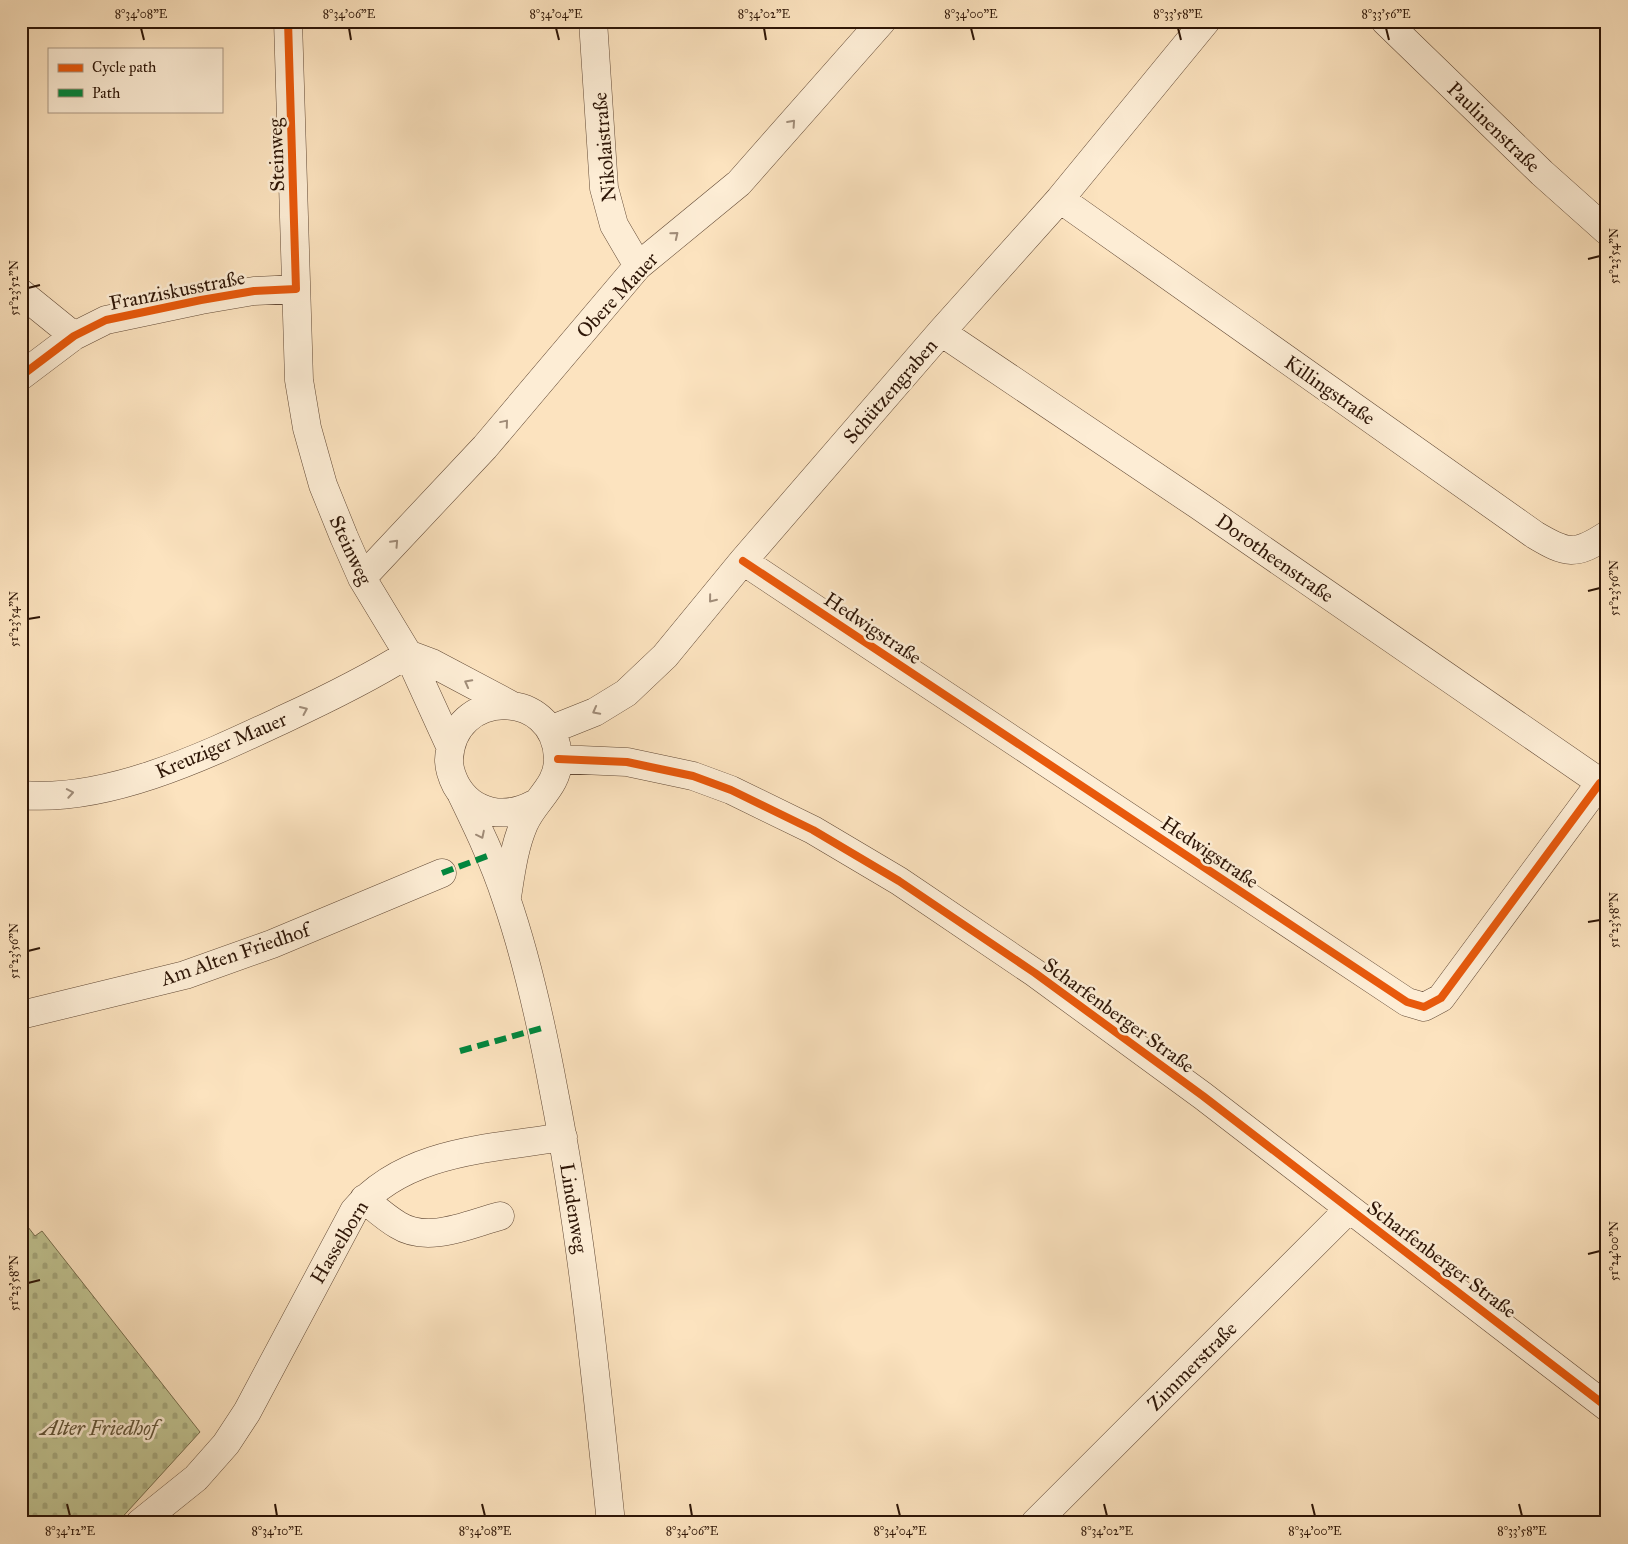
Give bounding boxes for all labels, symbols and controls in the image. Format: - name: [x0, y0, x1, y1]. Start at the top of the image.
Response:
- text: 8°34'08"E: [115, 7, 168, 21]
- text: 8°34'06"E: [323, 7, 376, 21]
- text: 8°34'04"E: [529, 7, 583, 21]
- text: 8°34'02"E: [738, 7, 791, 21]
- text: 8°34'00"E: [944, 7, 998, 21]
- text: 8°33'58"E: [1153, 7, 1203, 21]
- text: 8°33'56"E: [1361, 7, 1411, 21]
- legend: [48, 48, 222, 112]
- text: Cycle path: [92, 58, 157, 76]
- street label: Paulinenstraße: [1442, 77, 1546, 177]
- text: Path: [92, 84, 121, 102]
- street label: Nikolaistraße: [587, 91, 621, 203]
- street label: Steinweg: [263, 117, 290, 192]
- one-way arrow: [786, 119, 795, 128]
- text: 51°23'54"N: [1607, 228, 1621, 284]
- one-way arrow: [669, 232, 678, 240]
- street label: Obere Mauer: [571, 247, 663, 343]
- text: 51°23'52"N: [7, 260, 21, 316]
- street label: Franziskusstraße: [107, 265, 247, 315]
- street label: Schützengraben: [838, 333, 943, 449]
- street label: Killingstraße: [1279, 350, 1380, 431]
- one-way arrow: [499, 420, 508, 429]
- street label: Dorotheenstraße: [1212, 509, 1338, 607]
- street label: Steinweg: [324, 512, 378, 589]
- one-way arrow: [389, 540, 398, 549]
- text: 51°23'56"N: [1607, 560, 1621, 616]
- street label: Hedwigstraße: [819, 587, 926, 670]
- text: 51°23'54"N: [7, 591, 21, 647]
- one-way arrow: [709, 593, 717, 602]
- one-way arrow: [464, 679, 473, 689]
- one-way arrow: [299, 705, 308, 716]
- one-way arrow: [592, 705, 601, 715]
- street label: Kreuziger Mauer: [152, 706, 291, 784]
- one-way arrow: [65, 788, 74, 798]
- street label: Hedwigstraße: [1156, 811, 1263, 894]
- one-way arrow: [475, 830, 485, 839]
- text: 51°23'58"N: [1607, 892, 1621, 948]
- street label: Am Alten Friedhof: [157, 916, 316, 991]
- text: 51°23'56"N: [7, 923, 21, 979]
- street label: Scharfenberger Straße: [1038, 952, 1199, 1079]
- street label: Lindenweg: [554, 1161, 593, 1255]
- street label: Scharfenberger Straße: [1362, 1195, 1521, 1324]
- street label: Hasselborn: [305, 1196, 373, 1288]
- text: 51°24'00"N: [1607, 1221, 1621, 1281]
- text: 51°23'58"N: [7, 1255, 21, 1311]
- street label: Zimmerstraße: [1142, 1316, 1242, 1416]
- park label: Alter Friedhof: [39, 1416, 163, 1440]
- text: 8°34'12"E: [45, 1524, 95, 1538]
- text: 8°34'10"E: [251, 1524, 303, 1538]
- text: 8°34'08"E: [459, 1524, 512, 1538]
- text: 8°34'06"E: [666, 1524, 719, 1538]
- text: 8°34'04"E: [873, 1524, 927, 1538]
- text: 8°34'02"E: [1081, 1524, 1134, 1538]
- text: 8°34'00"E: [1288, 1524, 1342, 1538]
- text: 8°33'58"E: [1497, 1524, 1547, 1538]

